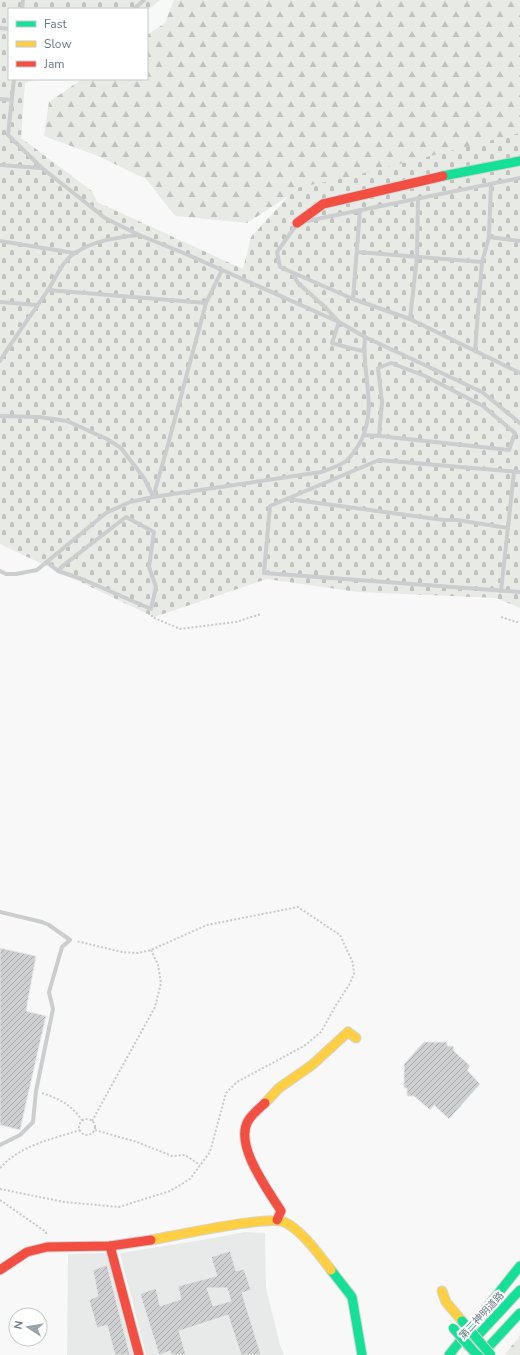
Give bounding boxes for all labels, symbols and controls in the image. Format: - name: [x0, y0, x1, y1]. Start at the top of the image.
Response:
- legend: [8, 8, 148, 80]
- text: Fast: [44, 16, 67, 32]
- text: Slow: [44, 36, 72, 52]
- text: Jam: [43, 56, 65, 72]
- street label: 第二神明道路: [456, 1289, 507, 1342]
- north arrow: [8, 1307, 48, 1347]
- text: N: [11, 1319, 27, 1331]

